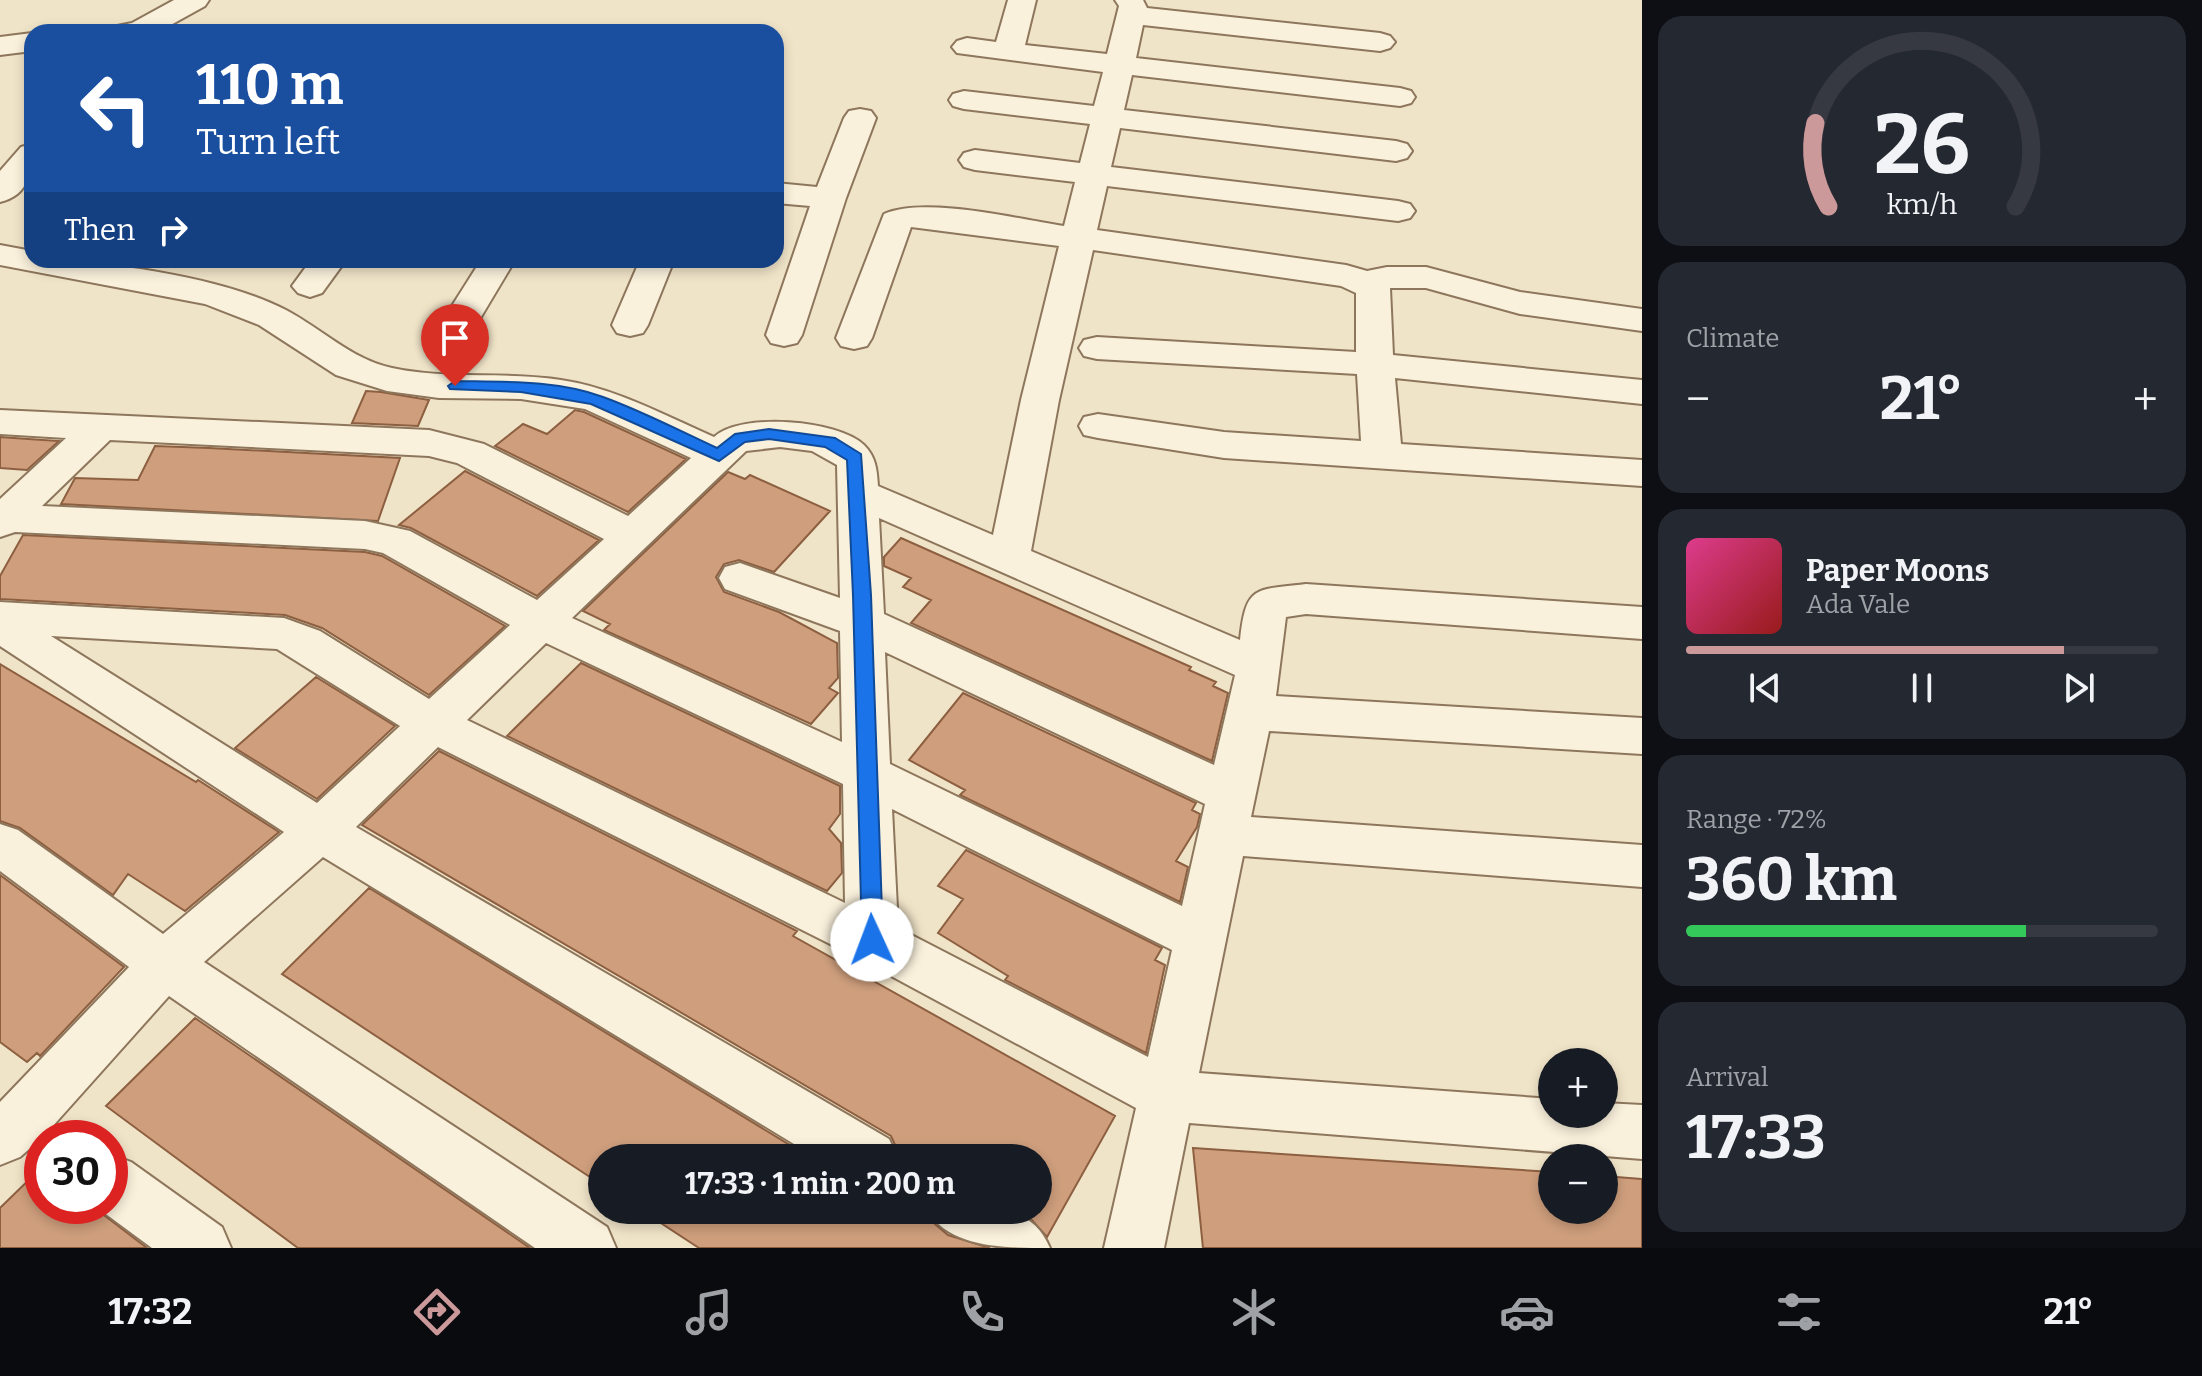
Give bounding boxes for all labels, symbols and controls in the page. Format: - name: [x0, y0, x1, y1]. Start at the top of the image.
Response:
- text: 110 m: [196, 52, 343, 119]
- icon: left: [64, 56, 168, 160]
- text: 26: [1874, 95, 1970, 195]
- text: Turn left: [196, 120, 340, 164]
- text: km/h: [1887, 187, 1958, 222]
- icon: right: [151, 208, 195, 252]
- text: Then: [64, 212, 135, 248]
- pin: [421, 304, 489, 386]
- icon: arrive: [433, 316, 477, 360]
- text: Climate: [1686, 323, 1780, 354]
- text: 21°: [1880, 363, 1963, 435]
- text: −: [1686, 373, 1710, 426]
- text: +: [2133, 373, 2158, 426]
- text: Paper Moons: [1806, 553, 1989, 589]
- text: Ada Vale: [1806, 589, 1910, 620]
- icon: previous: [1743, 666, 1787, 710]
- icon: pause: [1900, 666, 1944, 710]
- icon: next: [2057, 666, 2101, 710]
- text: Range · 72%: [1686, 804, 1827, 835]
- text: 360 km: [1686, 844, 1897, 916]
- position arrow: [830, 898, 914, 982]
- map controls: [1538, 1048, 1618, 1224]
- button: +: [1538, 1048, 1618, 1128]
- text: Arrival: [1686, 1062, 1768, 1093]
- text: 17:33: [1686, 1102, 1826, 1174]
- speed limit sign: 30: [24, 1120, 128, 1224]
- button: −: [1538, 1144, 1618, 1224]
- text: 17:33 · 1 min · 200 m: [685, 1166, 955, 1202]
- icon: directions: [409, 1284, 465, 1340]
- icon: music: [681, 1284, 737, 1340]
- icon: phone: [954, 1284, 1010, 1340]
- icon: climate: [1226, 1284, 1282, 1340]
- icon: car: [1499, 1284, 1555, 1340]
- icon: filters: [1771, 1284, 1827, 1340]
- text: 17:32: [108, 1290, 192, 1334]
- text: 21°: [2043, 1290, 2094, 1334]

